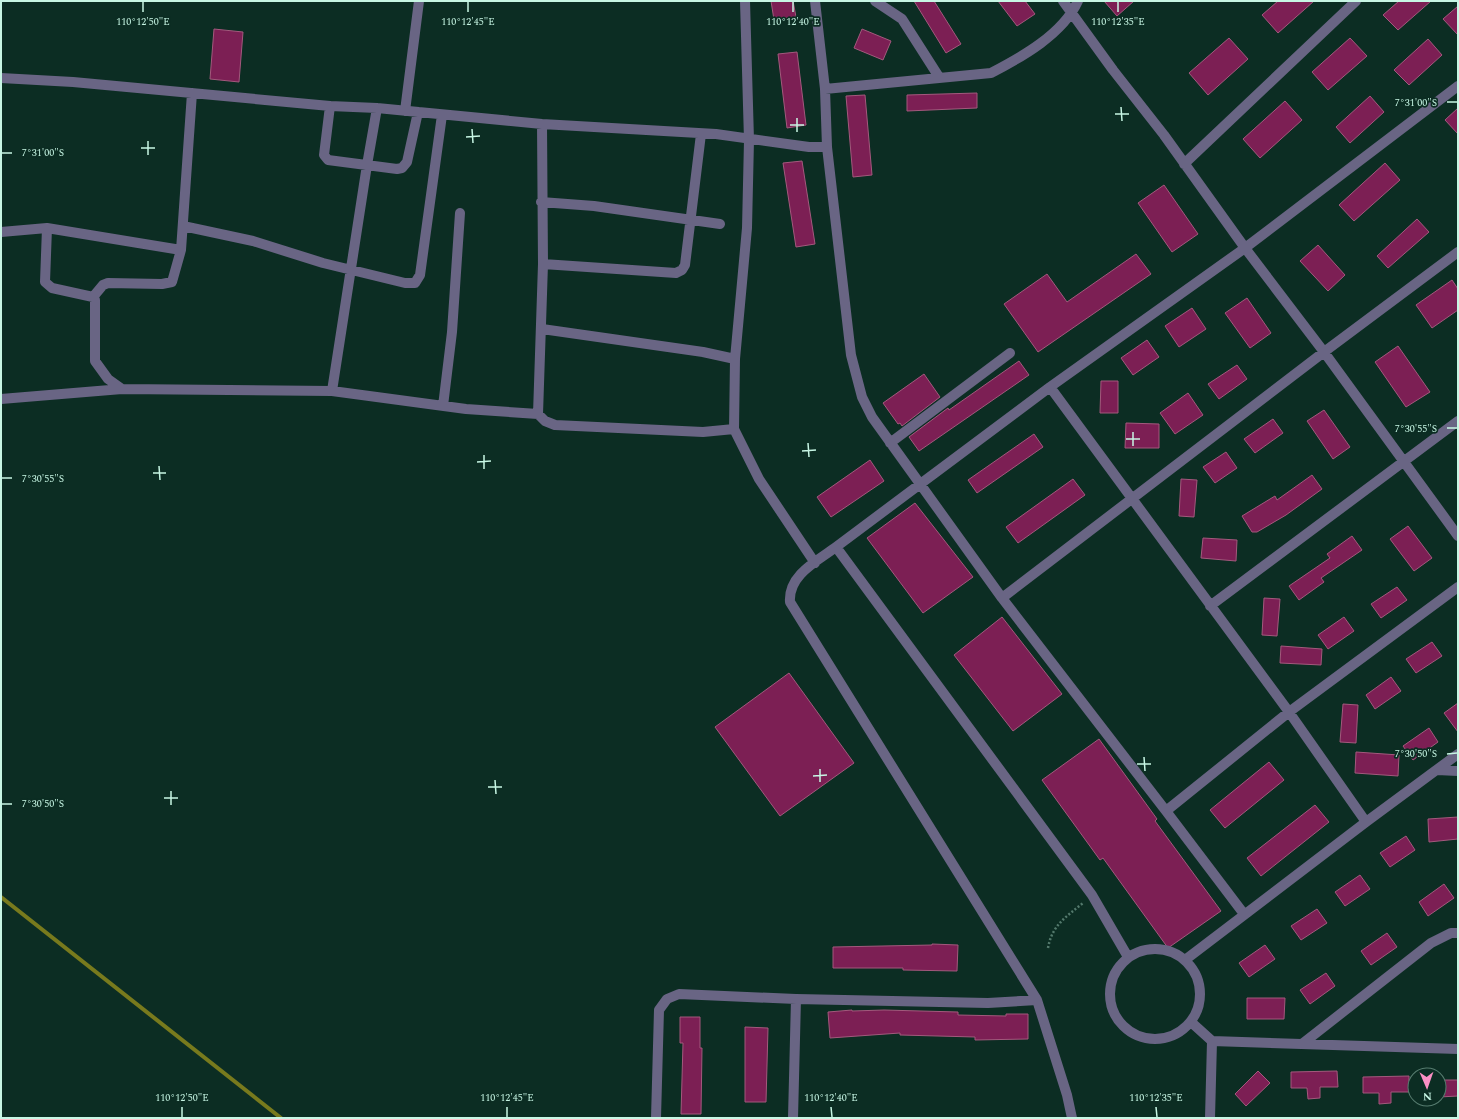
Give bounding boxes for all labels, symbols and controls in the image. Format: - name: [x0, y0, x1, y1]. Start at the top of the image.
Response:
- text: 110°12'50"E: [116, 14, 170, 30]
- text: 110°12'45"E: [441, 14, 495, 30]
- text: 110°12'40"E: [766, 14, 820, 30]
- text: 110°12'35"E: [1091, 14, 1145, 30]
- text: 7°31'00"S: [1395, 95, 1437, 111]
- text: 7°31'00"S: [22, 145, 64, 161]
- text: 7°30'55"S: [1395, 421, 1437, 437]
- text: 7°30'55"S: [22, 471, 64, 487]
- text: 7°30'50"S: [1395, 746, 1437, 762]
- text: 7°30'50"S: [22, 796, 64, 812]
- north arrow: [1407, 1067, 1447, 1107]
- text: N: [1423, 1088, 1432, 1105]
- text: 110°12'50"E: [155, 1090, 209, 1106]
- text: 110°12'45"E: [480, 1090, 534, 1106]
- text: 110°12'40"E: [804, 1090, 858, 1106]
- text: 110°12'35"E: [1129, 1090, 1183, 1106]

